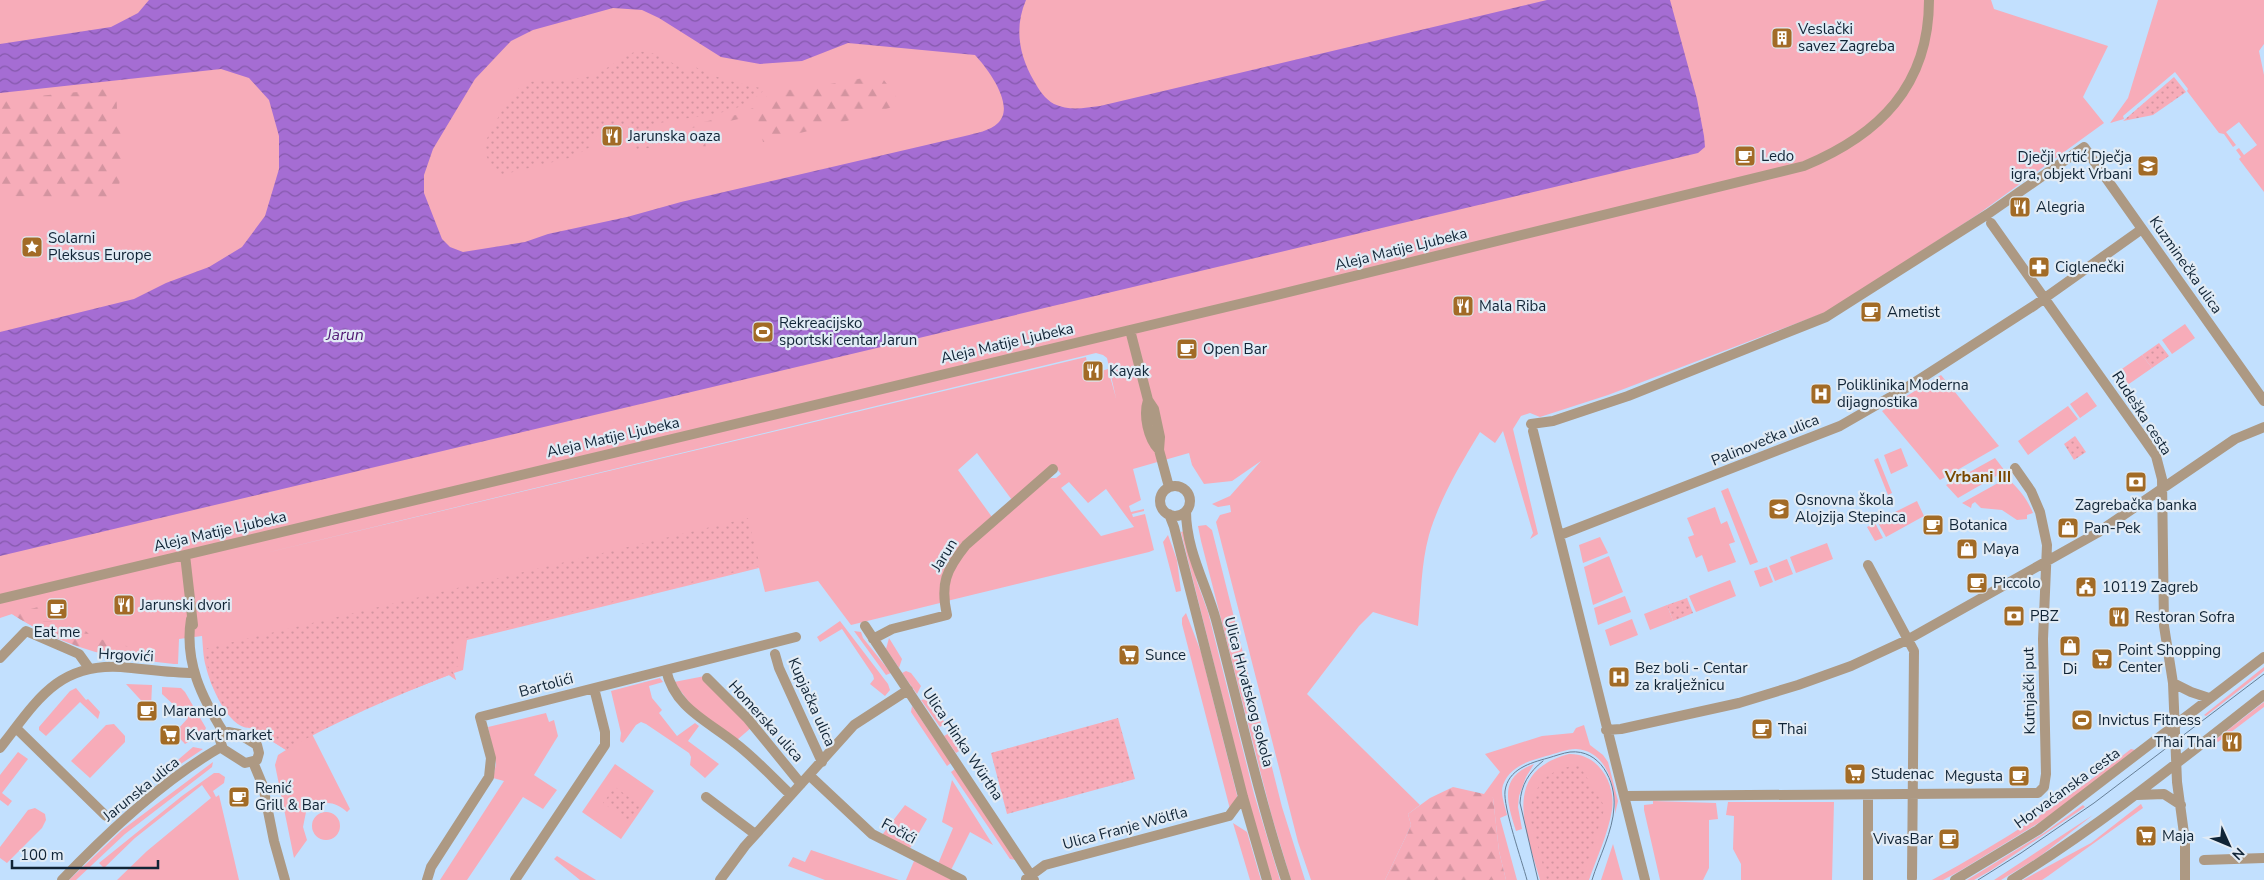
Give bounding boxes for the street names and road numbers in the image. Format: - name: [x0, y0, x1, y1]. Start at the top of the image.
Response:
- street label: Kuzminečka ulica: [2145, 212, 2227, 318]
- street label: Aleja Matije Ljubeka: [1333, 223, 1469, 275]
- street label: Aleja Matije Ljubeka: [939, 318, 1075, 368]
- street label: Rudeška cesta: [2107, 367, 2177, 459]
- street label: Palinovečka ulica: [1708, 409, 1822, 471]
- street label: Aleja Matije Ljubeka: [545, 412, 681, 462]
- street label: Aleja Matije Ljubeka: [152, 506, 288, 556]
- street label: Jarun: [926, 535, 962, 576]
- street label: Ulica Hrvatskog sokola: [1219, 615, 1279, 769]
- street label: Hrgovići: [98, 644, 154, 666]
- street label: Kutnjački put: [2018, 647, 2040, 735]
- street label: Kupjačka ulica: [783, 654, 841, 750]
- street label: Bartolići: [517, 668, 575, 702]
- street label: Homerska ulica: [724, 676, 808, 766]
- street label: Ulica Hinka Würtha: [918, 684, 1008, 804]
- street label: Horvaćanska cesta: [2010, 743, 2124, 833]
- street label: Jarunska ulica: [98, 752, 183, 827]
- street label: Ulica Franje Wölfla: [1060, 802, 1190, 854]
- street label: Fočići: [878, 813, 920, 849]

